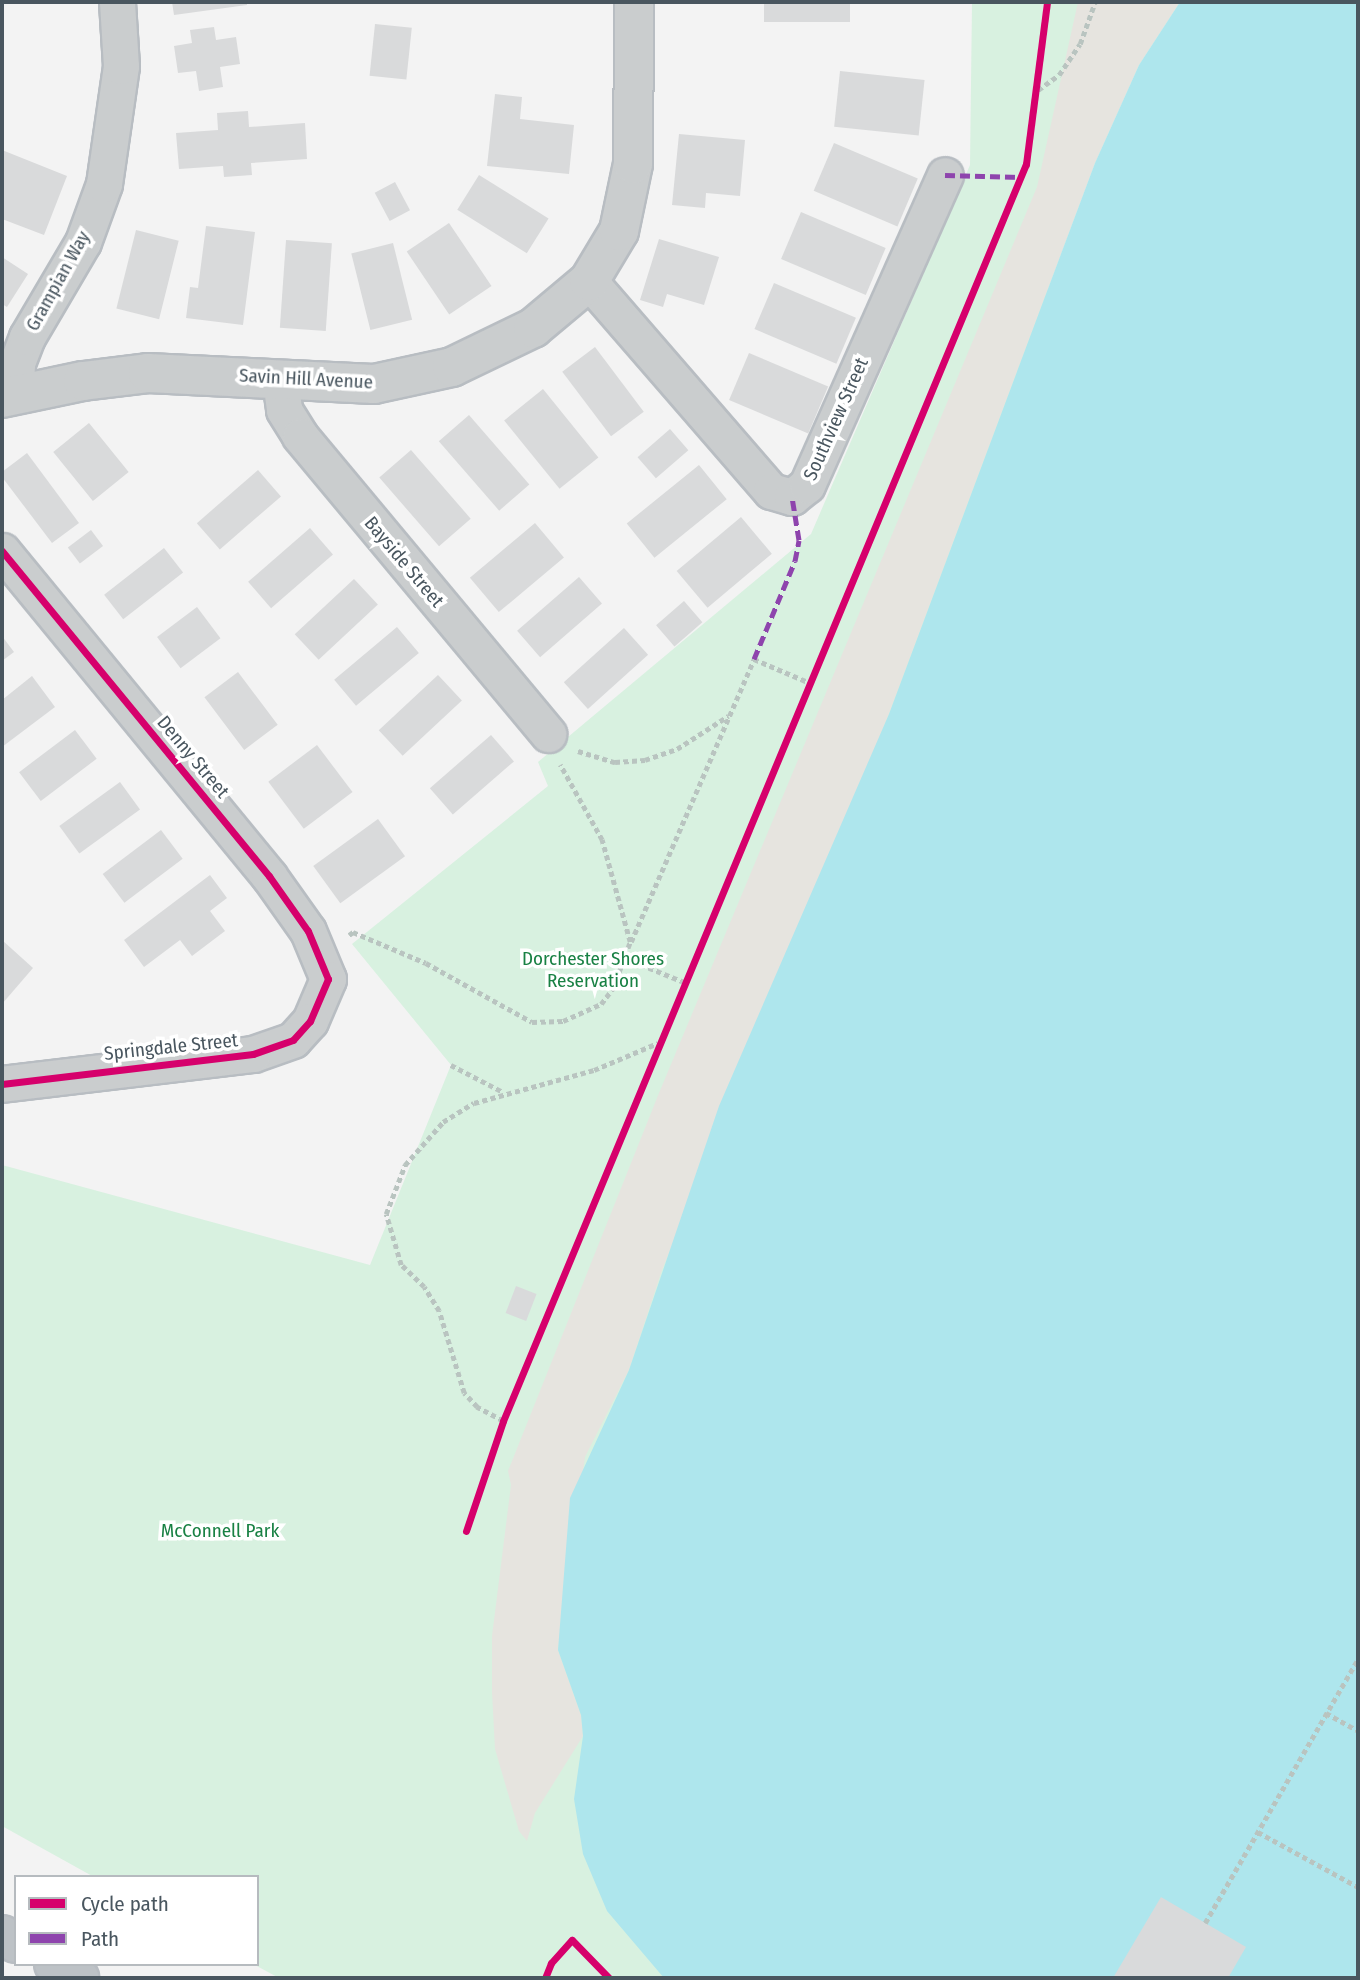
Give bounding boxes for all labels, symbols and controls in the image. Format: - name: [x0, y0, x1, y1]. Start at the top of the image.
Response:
- street label: Grampian Way: [21, 227, 95, 335]
- street label: Southview Street: [799, 354, 873, 484]
- street label: Savin Hill Avenue: [238, 364, 374, 394]
- street label: Bayside Street: [359, 512, 449, 612]
- street label: Denny Street: [152, 711, 234, 803]
- park label: Dorchester Shores Reservation: [522, 948, 664, 992]
- street label: Springdale Street: [103, 1029, 239, 1065]
- park label: McConnell Park: [161, 1520, 279, 1542]
- legend: [14, 1875, 259, 1966]
- text: Cycle path: [81, 1891, 169, 1917]
- text: Path: [81, 1926, 119, 1952]

